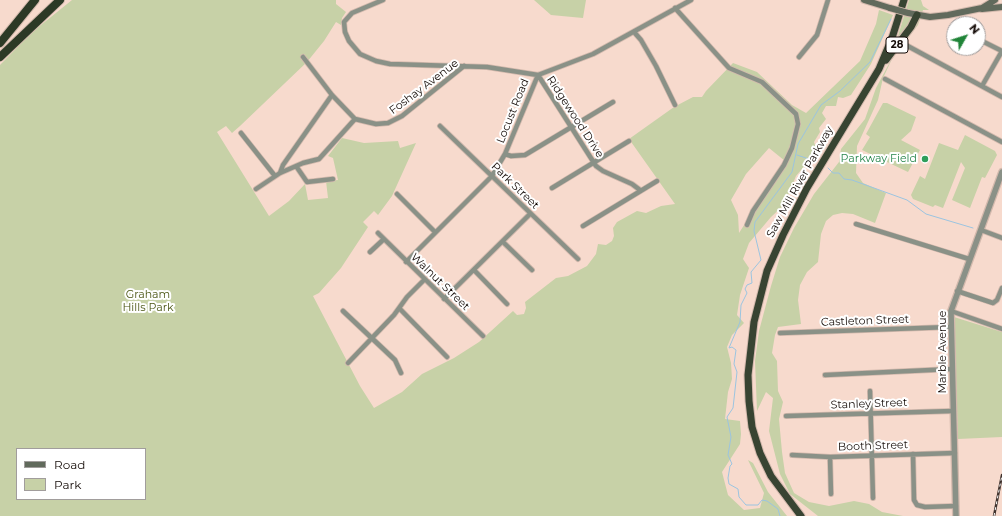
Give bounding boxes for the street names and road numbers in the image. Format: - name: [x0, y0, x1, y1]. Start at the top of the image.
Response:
- road number: 28: [886, 37, 908, 53]
- street label: Foshay Avenue: [387, 57, 461, 117]
- street label: Ridgewood Drive: [544, 74, 606, 160]
- street label: Locust Road: [494, 77, 532, 145]
- street label: Saw Mill River Parkway: [764, 124, 836, 240]
- street label: Park Street: [488, 160, 542, 212]
- street label: Walnut Street: [408, 251, 472, 313]
- street label: Marble Avenue: [936, 311, 950, 393]
- street label: Castleton Street: [821, 313, 909, 329]
- street label: Stanley Street: [831, 396, 907, 412]
- street label: Booth Street: [838, 438, 908, 454]

